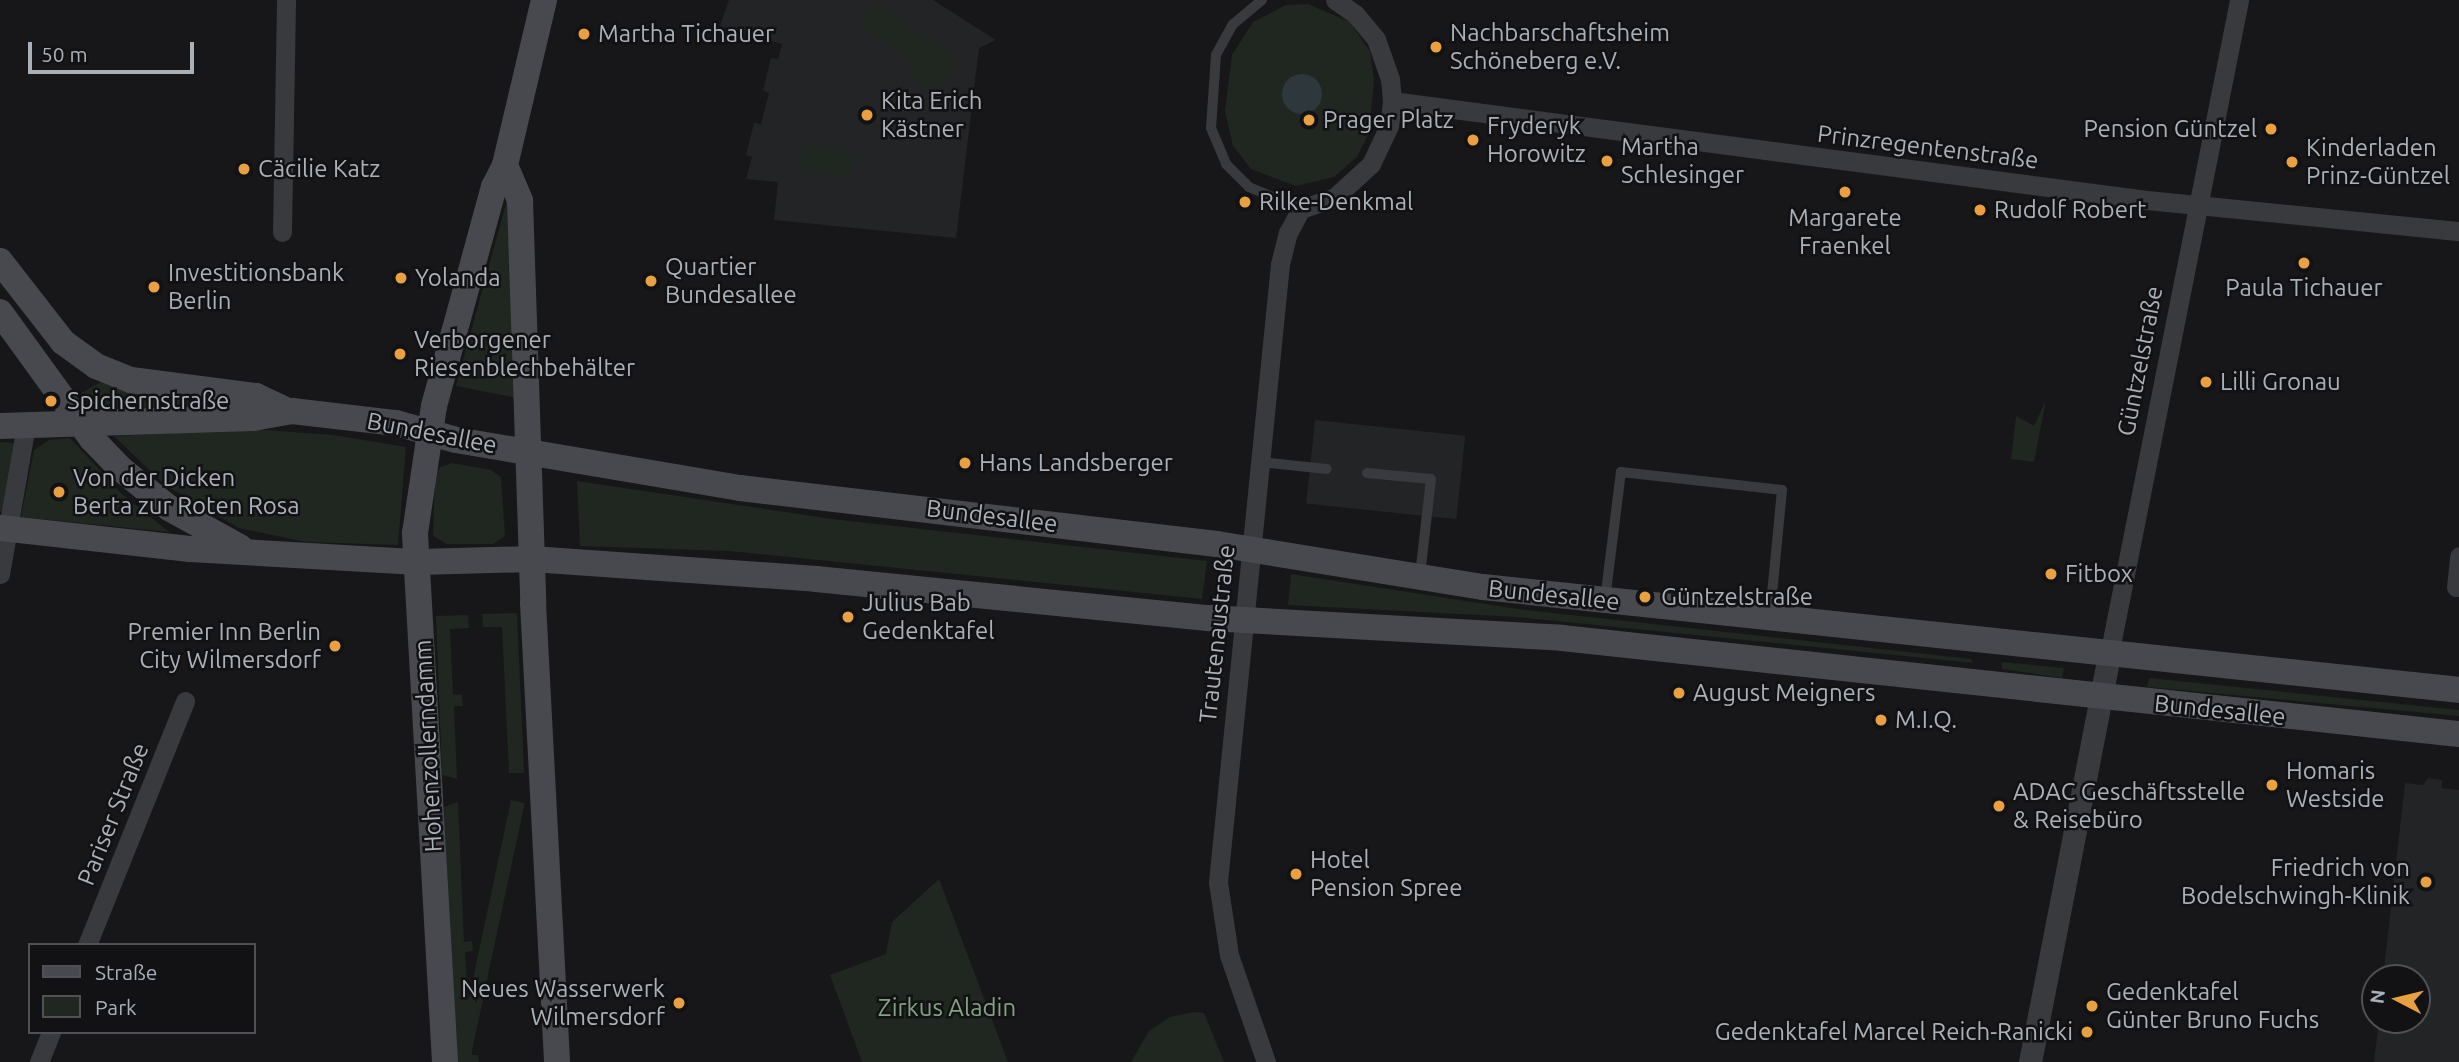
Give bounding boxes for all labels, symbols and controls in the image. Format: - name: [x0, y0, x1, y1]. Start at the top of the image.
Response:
- place label: Nachbarschaftsheim Schöneberg e.V.: [1450, 19, 1670, 75]
- place label: Martha Tichauer: [598, 20, 774, 48]
- marker: Martha Tichauer: [576, 26, 592, 42]
- scale bar: [32, 28, 198, 72]
- marker: Nachbarschaftsheim Schöneberg e.V.: [1428, 39, 1444, 55]
- text: 50 m: [41, 42, 88, 66]
- place label: Kita Erich Kästner: [881, 87, 982, 143]
- place label: Prager Platz: [1323, 106, 1454, 134]
- marker: Kita Erich Kästner: [859, 107, 875, 123]
- marker: Prager Platz: [1301, 112, 1317, 128]
- place label: Fryderyk Horowitz: [1487, 112, 1586, 168]
- place label: Pension Güntzel: [2084, 115, 2257, 143]
- street label: Prinzregentenstraße: [1816, 119, 2040, 175]
- marker: Pension Güntzel: [2263, 121, 2279, 137]
- marker: Fryderyk Horowitz: [1465, 132, 1481, 148]
- place label: Martha Schlesinger: [1621, 133, 1744, 189]
- place label: Kinderladen Prinz-Güntzel: [2306, 134, 2450, 190]
- marker: Martha Schlesinger: [1599, 153, 1615, 169]
- marker: Kinderladen Prinz-Güntzel: [2284, 154, 2300, 170]
- place label: Cäcilie Katz: [258, 155, 380, 183]
- marker: Cäcilie Katz: [236, 161, 252, 177]
- marker: Margarete Fraenkel: [1837, 184, 1853, 200]
- place label: Rilke-Denkmal: [1259, 188, 1413, 216]
- marker: Rilke-Denkmal: [1237, 194, 1253, 210]
- place label: Rudolf Robert: [1994, 196, 2146, 224]
- marker: Rudolf Robert: [1972, 202, 1988, 218]
- place label: Margarete Fraenkel: [1788, 204, 1902, 260]
- place label: Quartier Bundesallee: [665, 253, 797, 309]
- marker: Paula Tichauer: [2296, 255, 2312, 271]
- place label: Investitionsbank Berlin: [168, 259, 344, 315]
- place label: Yolanda: [415, 264, 501, 292]
- marker: Yolanda: [393, 270, 409, 286]
- marker: Quartier Bundesallee: [643, 273, 659, 289]
- place label: Paula Tichauer: [2225, 274, 2383, 302]
- marker: Investitionsbank Berlin: [146, 279, 162, 295]
- street label: Güntzelstraße: [2111, 284, 2169, 438]
- place label: Verborgener Riesenblechbehälter: [414, 326, 635, 382]
- marker: Verborgener Riesenblechbehälter: [392, 346, 408, 362]
- place label: Lilli Gronau: [2220, 368, 2341, 396]
- marker: Lilli Gronau: [2198, 374, 2214, 390]
- place label: Spichernstraße: [67, 387, 229, 415]
- marker: Spichernstraße: [41, 391, 61, 411]
- street label: Bundesallee: [365, 406, 499, 460]
- place label: Hans Landsberger: [979, 449, 1173, 477]
- marker: Hans Landsberger: [957, 455, 973, 471]
- place label: Von der Dicken Berta zur Roten Rosa: [73, 464, 300, 520]
- marker: Von der Dicken Berta zur Roten Rosa: [51, 484, 67, 500]
- street label: Bundesallee: [925, 494, 1059, 538]
- street label: Trautenaustraße: [1193, 543, 1241, 725]
- place label: Fitbox: [2065, 560, 2133, 588]
- marker: Fitbox: [2043, 566, 2059, 582]
- street label: Bundesallee: [1487, 574, 1621, 616]
- place label: Güntzelstraße: [1661, 583, 1813, 611]
- marker: Güntzelstraße: [1635, 587, 1655, 607]
- place label: Julius Bab Gedenktafel: [862, 589, 995, 645]
- marker: Julius Bab Gedenktafel: [840, 609, 856, 625]
- place label: Premier Inn Berlin City Wilmersdorf: [127, 618, 321, 674]
- marker: Premier Inn Berlin City Wilmersdorf: [327, 638, 343, 654]
- street label: Hohenzollerndamm: [408, 639, 448, 853]
- place label: August Meigners: [1693, 679, 1875, 707]
- marker: August Meigners: [1671, 685, 1687, 701]
- street label: Bundesallee: [2153, 689, 2287, 731]
- place label: M.I.Q.: [1895, 706, 1957, 734]
- marker: M.I.Q.: [1873, 712, 1889, 728]
- street label: Pariser Straße: [71, 739, 155, 889]
- place label: Homaris Westside: [2286, 757, 2384, 813]
- marker: Homaris Westside: [2264, 777, 2280, 793]
- place label: ADAC Geschäftsstelle & Reisebüro: [2013, 778, 2246, 834]
- marker: ADAC Geschäftsstelle & Reisebüro: [1991, 798, 2007, 814]
- place label: Hotel Pension Spree: [1310, 846, 1462, 902]
- place label: Friedrich von Bodelschwingh-Klinik: [2181, 854, 2410, 910]
- marker: Hotel Pension Spree: [1288, 866, 1304, 882]
- marker: Friedrich von Bodelschwingh-Klinik: [2416, 872, 2436, 892]
- legend: [28, 943, 256, 1034]
- text: Straße: [95, 960, 157, 984]
- north arrow: [2361, 964, 2431, 1034]
- place label: Neues Wasserwerk Wilmersdorf: [461, 975, 665, 1031]
- place label: Gedenktafel Günter Bruno Fuchs: [2106, 978, 2319, 1034]
- text: N: [2365, 988, 2389, 1005]
- park label: Zirkus Aladin: [878, 994, 1016, 1022]
- text: Park: [95, 995, 137, 1019]
- marker: Neues Wasserwerk Wilmersdorf: [671, 995, 687, 1011]
- marker: Gedenktafel Günter Bruno Fuchs: [2084, 998, 2100, 1014]
- place label: Gedenktafel Marcel Reich-Ranicki: [1715, 1018, 2073, 1046]
- marker: Gedenktafel Marcel Reich-Ranicki: [2079, 1024, 2095, 1040]

